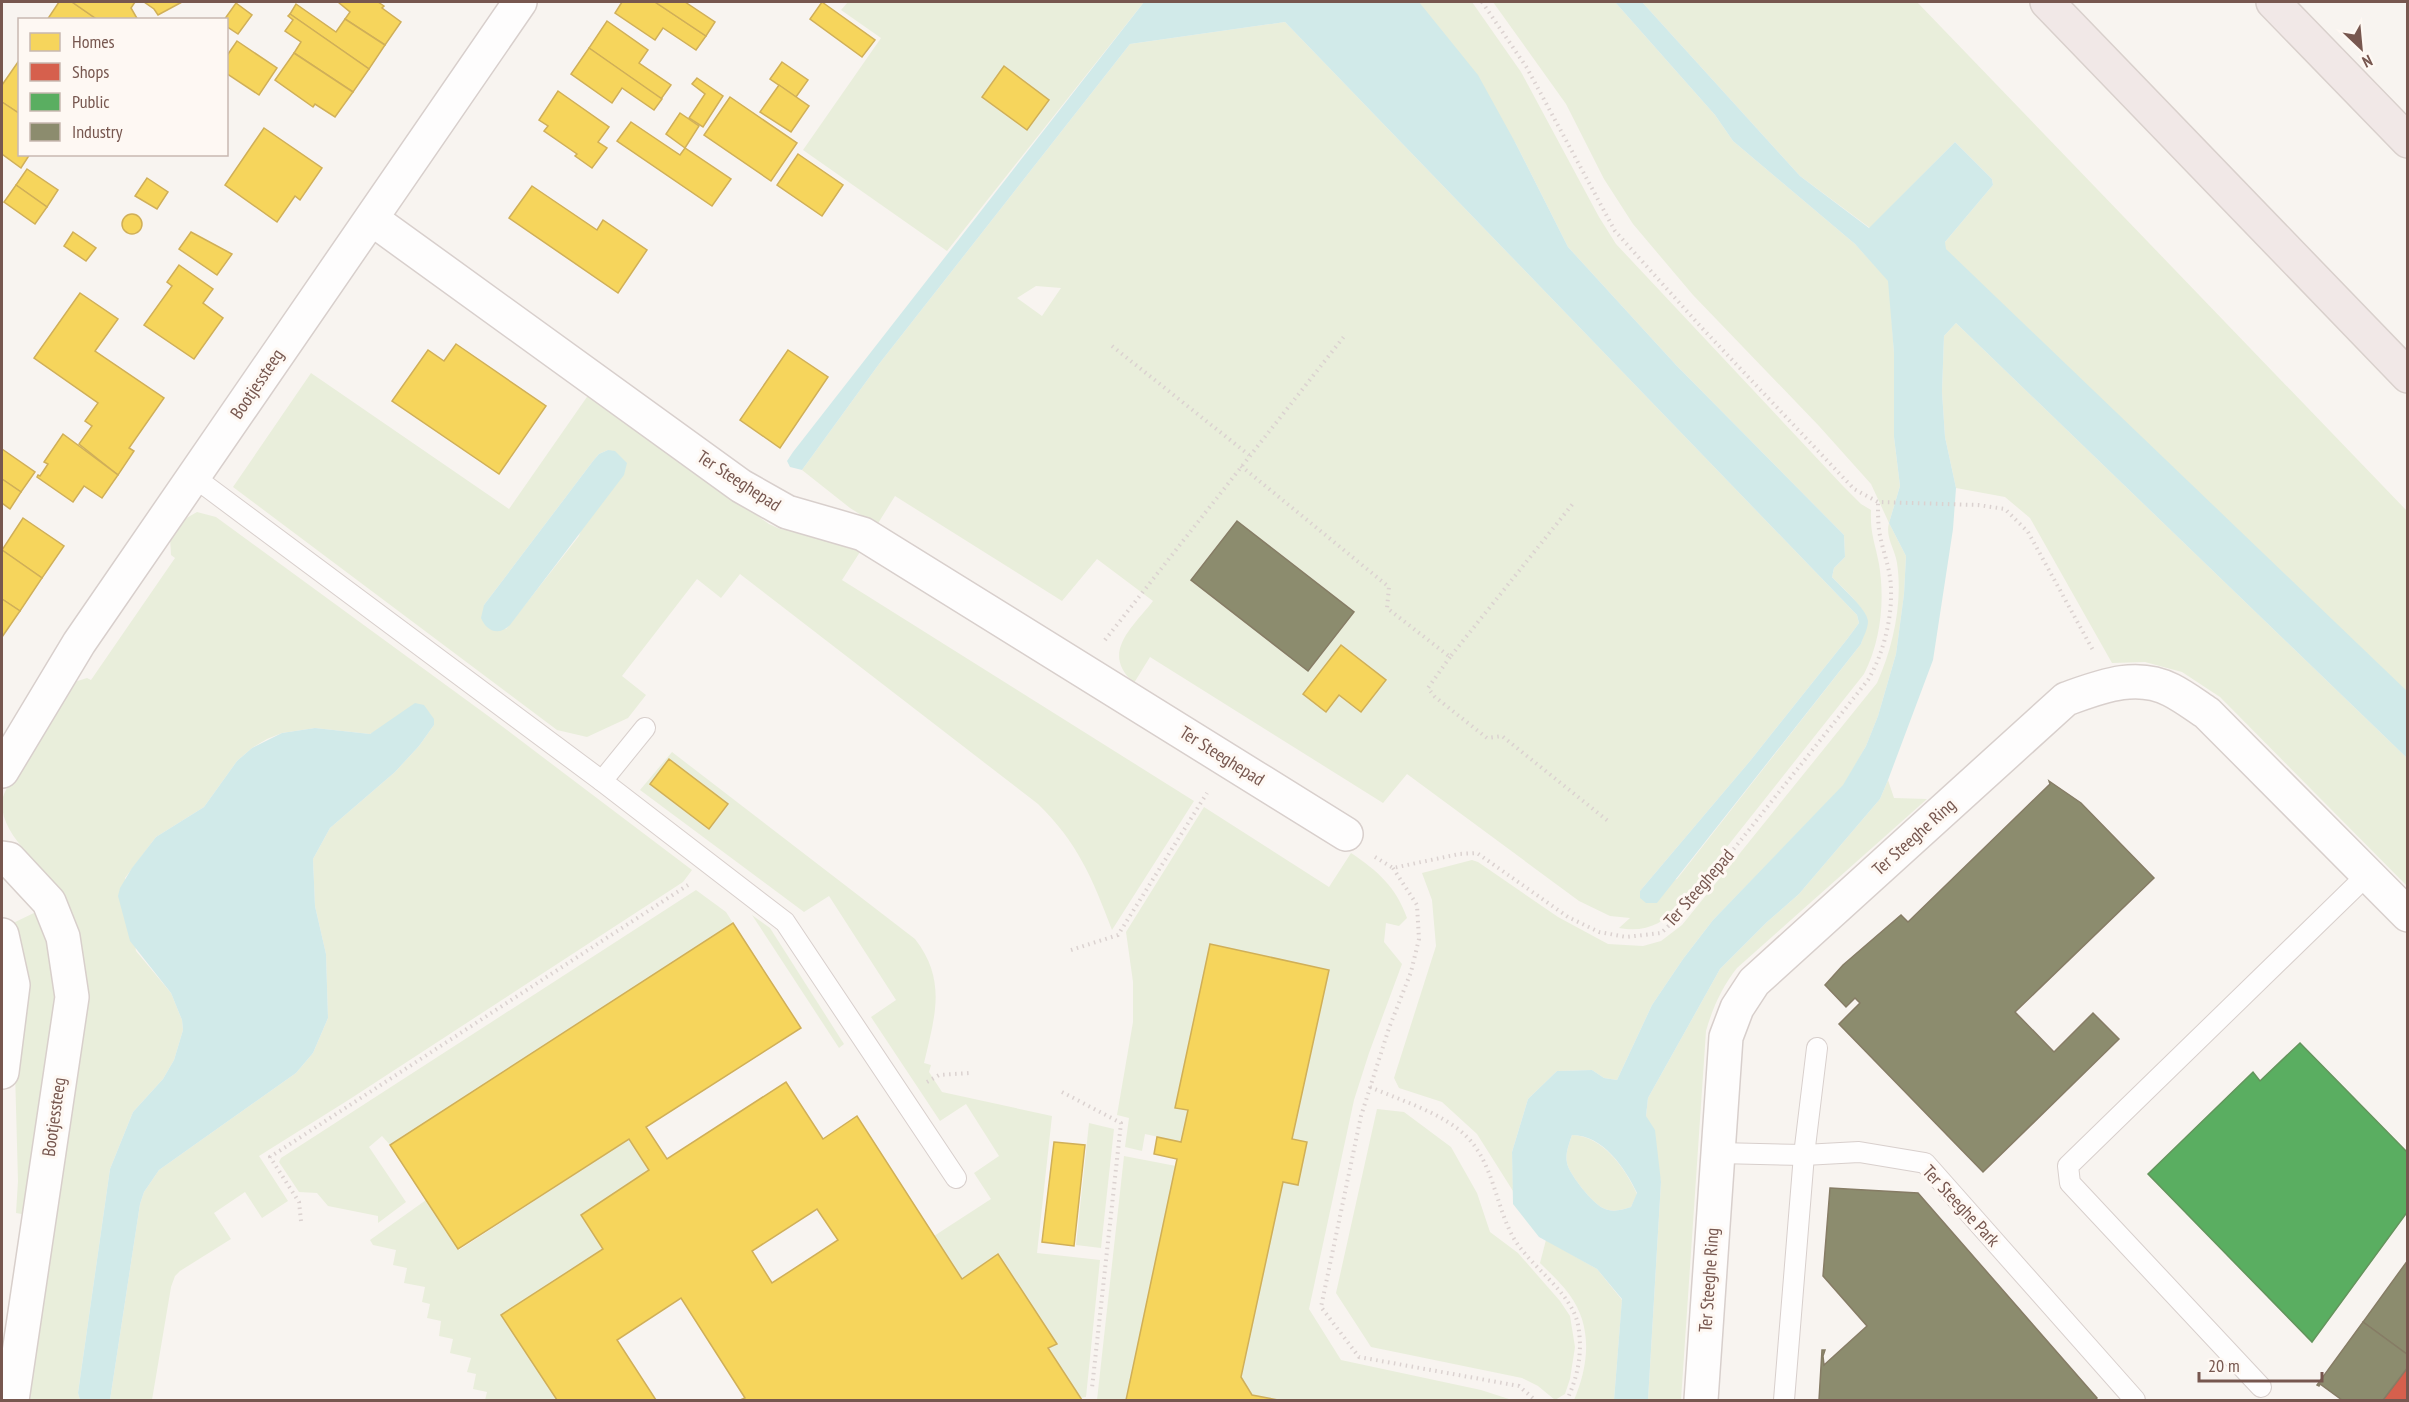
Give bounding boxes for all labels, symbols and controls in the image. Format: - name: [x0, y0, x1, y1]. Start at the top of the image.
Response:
- legend: [18, 18, 228, 156]
- north arrow: [2331, 18, 2391, 78]
- text: Homes: [72, 30, 115, 53]
- text: N: [2359, 51, 2376, 72]
- text: Shops: [72, 60, 109, 83]
- text: Public: [72, 90, 110, 113]
- text: Industry: [72, 120, 123, 143]
- street label: Bootjessteeg: [225, 344, 288, 423]
- street label: Ter Steeghepad: [693, 445, 786, 516]
- street label: Ter Steeghepad: [1176, 721, 1269, 791]
- street label: Ter Steeghe Ring: [1867, 793, 1960, 880]
- street label: Ter Steeghepad: [1659, 844, 1739, 931]
- street label: Bootjessteeg: [37, 1076, 70, 1158]
- street label: Ter Steeghe Park: [1918, 1160, 2005, 1251]
- street label: Ter Steeghe Ring: [1693, 1227, 1724, 1333]
- scale bar: [2199, 1345, 2322, 1383]
- text: 20 m: [2208, 1354, 2240, 1377]

